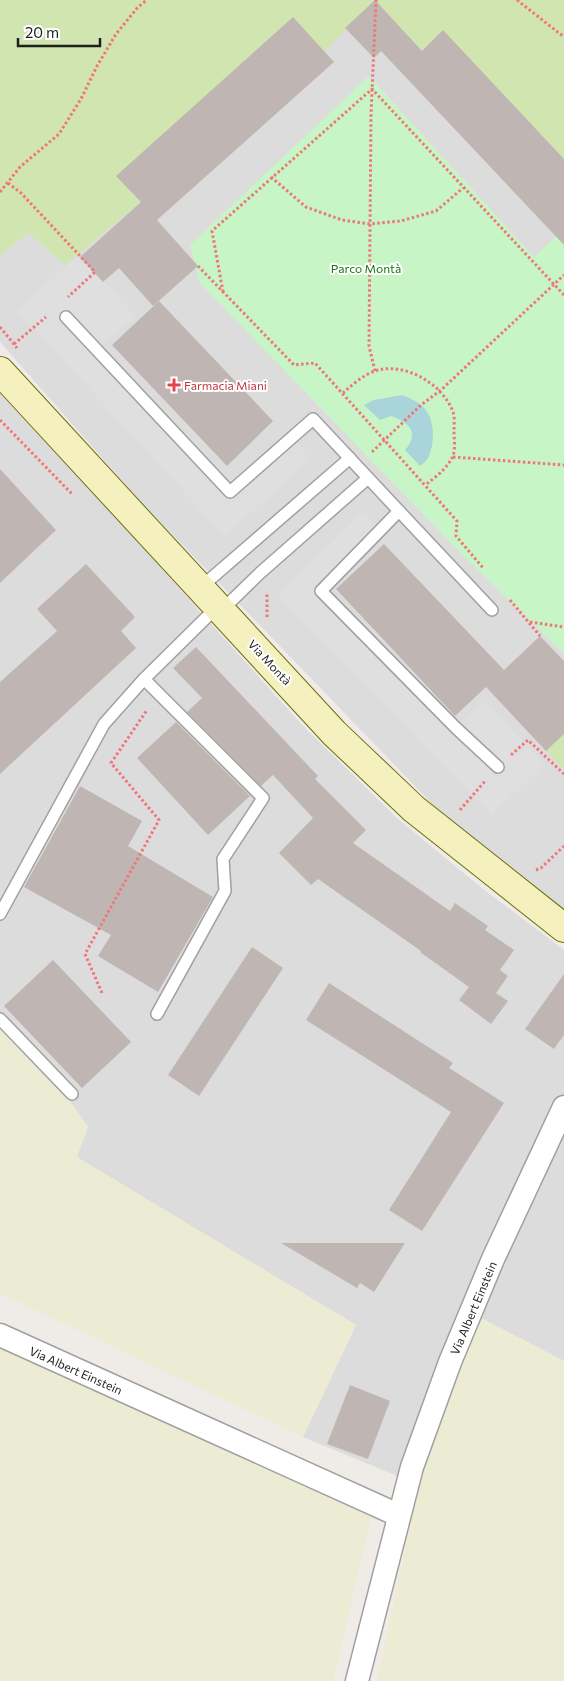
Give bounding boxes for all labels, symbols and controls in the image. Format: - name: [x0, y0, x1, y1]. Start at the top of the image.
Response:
- scale bar: [18, 15, 100, 47]
- text: 20 m: [25, 23, 59, 41]
- park label: Parco Montà: [331, 261, 401, 275]
- place label: Farmacia Miani: [184, 378, 267, 392]
- marker: Farmacia Miani: [168, 379, 180, 391]
- street label: Via Montà: [246, 637, 294, 687]
- street label: Via Albert Einstein: [447, 1259, 499, 1357]
- street label: Via Albert Einstein: [27, 1343, 125, 1397]

